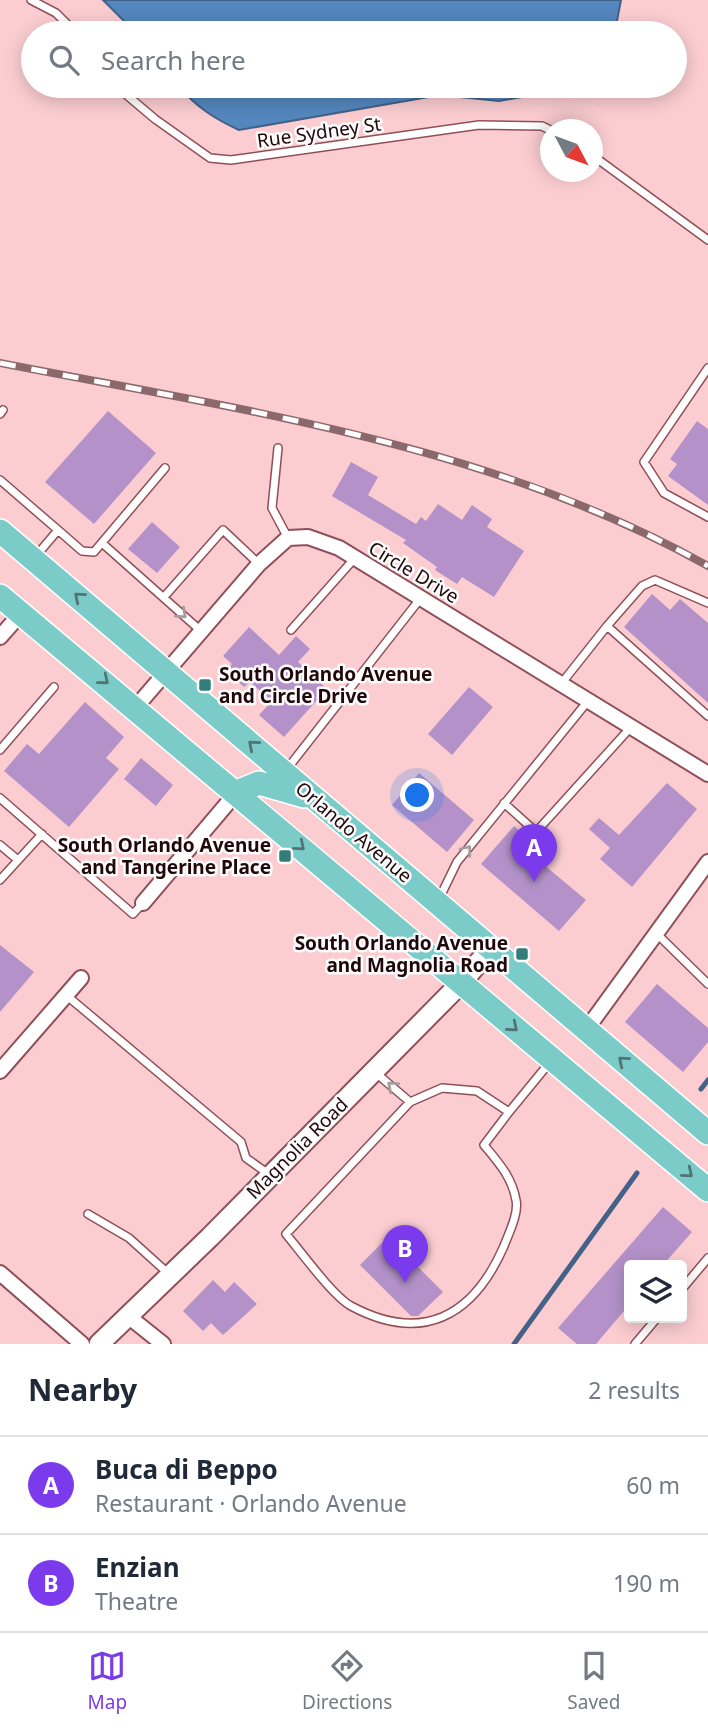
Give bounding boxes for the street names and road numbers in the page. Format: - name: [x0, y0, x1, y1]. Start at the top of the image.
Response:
- street label: Rue Sydney St: [255, 110, 383, 154]
- street label: Circle Drive: [364, 535, 464, 609]
- street label: Orlando Avenue: [290, 775, 418, 889]
- street label: Magnolia Road: [240, 1091, 354, 1205]

